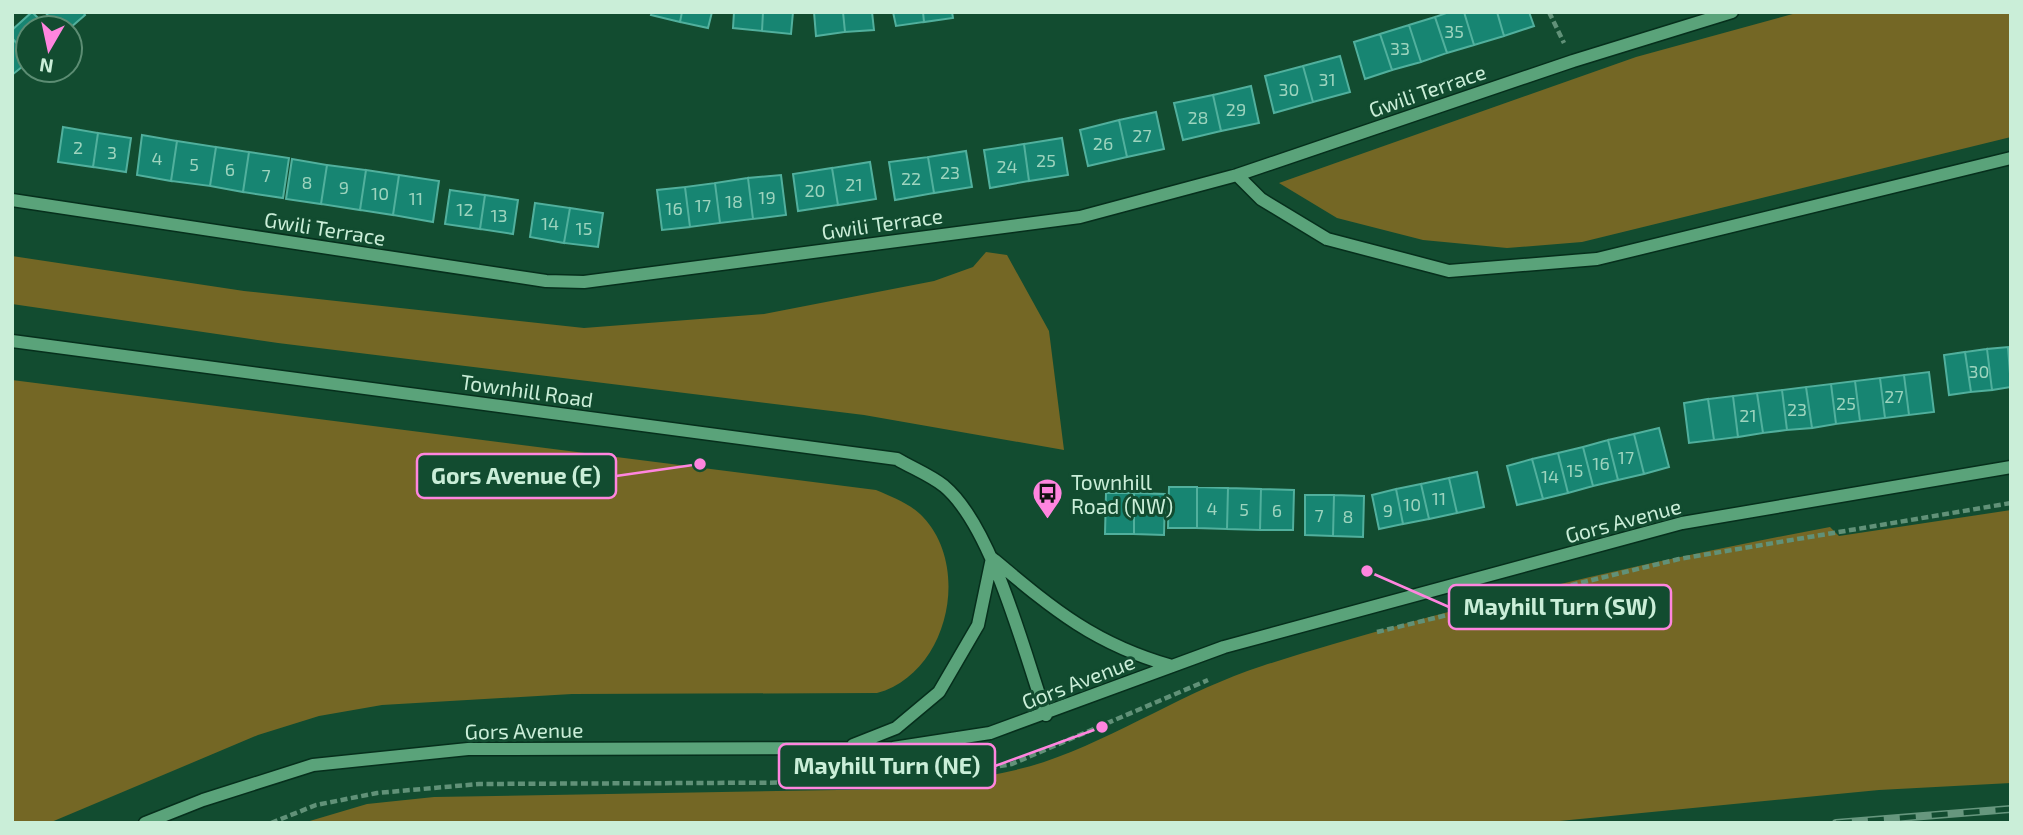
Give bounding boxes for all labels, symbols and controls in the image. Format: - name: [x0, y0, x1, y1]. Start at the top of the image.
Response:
- north arrow: [14, 14, 84, 84]
- house number: 35: [1444, 20, 1464, 42]
- house number: 33: [1390, 37, 1410, 59]
- text: N: [38, 54, 55, 79]
- street label: Gwili Terrace: [1365, 58, 1489, 122]
- house number: 31: [1318, 68, 1336, 90]
- house number: 30: [1279, 78, 1299, 100]
- house number: 29: [1226, 98, 1246, 120]
- house number: 28: [1187, 106, 1209, 128]
- house number: 27: [1132, 124, 1152, 146]
- house number: 26: [1093, 132, 1113, 154]
- house number: 2: [73, 136, 83, 158]
- house number: 3: [107, 141, 117, 163]
- house number: 4: [151, 147, 163, 169]
- house number: 25: [1036, 149, 1056, 171]
- house number: 5: [189, 153, 199, 175]
- house number: 24: [996, 155, 1018, 177]
- house number: 6: [225, 158, 235, 180]
- house number: 23: [940, 161, 960, 183]
- house number: 7: [261, 164, 271, 186]
- house number: 22: [901, 167, 921, 189]
- house number: 8: [302, 171, 312, 193]
- house number: 21: [845, 173, 863, 195]
- house number: 9: [339, 176, 349, 198]
- house number: 20: [805, 179, 825, 201]
- house number: 10: [371, 182, 389, 204]
- house number: 19: [758, 186, 776, 208]
- house number: 11: [409, 187, 423, 209]
- house number: 18: [725, 190, 743, 212]
- house number: 17: [695, 194, 711, 216]
- house number: 16: [665, 197, 683, 219]
- house number: 12: [456, 198, 474, 220]
- street label: Gwili Terrace: [820, 202, 944, 244]
- house number: 13: [490, 204, 508, 226]
- street label: Gwili Terrace: [263, 206, 387, 250]
- house number: 14: [541, 212, 559, 234]
- house number: 15: [576, 217, 592, 239]
- house number: 30: [1969, 360, 1989, 382]
- street label: Townhill Road: [459, 368, 595, 412]
- house number: 27: [1884, 385, 1904, 407]
- house number: 25: [1836, 392, 1856, 414]
- house number: 23: [1787, 398, 1807, 420]
- house number: 21: [1739, 404, 1757, 426]
- house number: 17: [1618, 446, 1634, 468]
- house number: 16: [1592, 452, 1610, 474]
- callout: Gors Avenue (E): [417, 454, 616, 498]
- house number: 15: [1567, 459, 1583, 481]
- text: Gors Avenue (E): [431, 461, 601, 489]
- house number: 14: [1541, 465, 1559, 487]
- place label: Townhill Road (NW): [1071, 469, 1173, 518]
- bus stop icon: Townhill Road (NW): [1031, 476, 1065, 520]
- house number: 11: [1432, 487, 1446, 509]
- house number: 10: [1403, 493, 1421, 515]
- street label: Gors Avenue: [1562, 493, 1684, 547]
- house number: 4: [1206, 497, 1218, 519]
- house number: 5: [1239, 498, 1249, 520]
- house number: 6: [1272, 499, 1282, 521]
- house number: 9: [1383, 499, 1393, 521]
- house number: 7: [1314, 504, 1324, 526]
- house number: 8: [1343, 505, 1353, 527]
- callout: Mayhill Turn (SW): [1449, 585, 1671, 629]
- text: Mayhill Turn (SW): [1464, 592, 1656, 620]
- street label: Gors Avenue: [1018, 648, 1138, 714]
- street label: Gors Avenue: [464, 716, 584, 744]
- callout: Mayhill Turn (NE): [779, 744, 995, 788]
- text: Mayhill Turn (NE): [794, 751, 980, 779]

